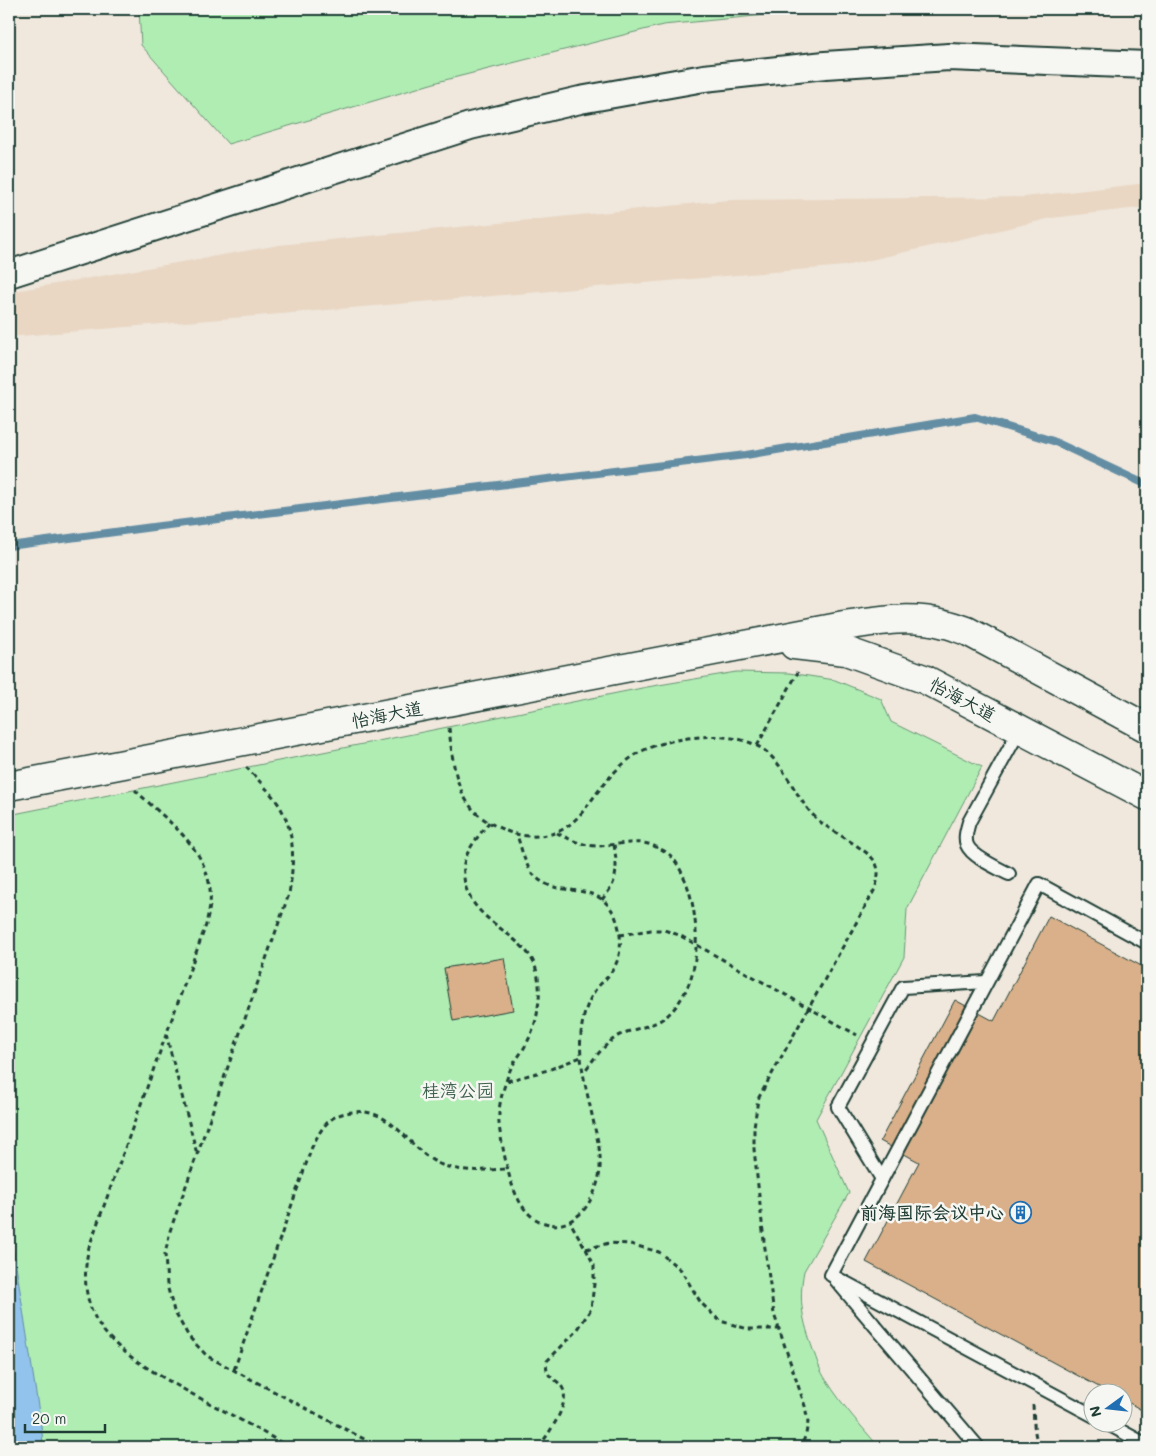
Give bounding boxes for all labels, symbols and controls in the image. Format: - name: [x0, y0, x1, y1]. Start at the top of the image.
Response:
- street label: 怡海大道: [926, 672, 1000, 726]
- street label: 怡海大道: [349, 695, 425, 733]
- park label: 桂湾公园: [422, 1078, 494, 1102]
- place label: 前海国际会议中心: [860, 1200, 1004, 1224]
- building icon: 前海国际会议中心: [1008, 1200, 1032, 1224]
- north arrow: [1084, 1384, 1134, 1434]
- scale bar: [25, 1401, 105, 1433]
- text: N: [1084, 1404, 1106, 1419]
- text: 20 m: [32, 1408, 66, 1428]

